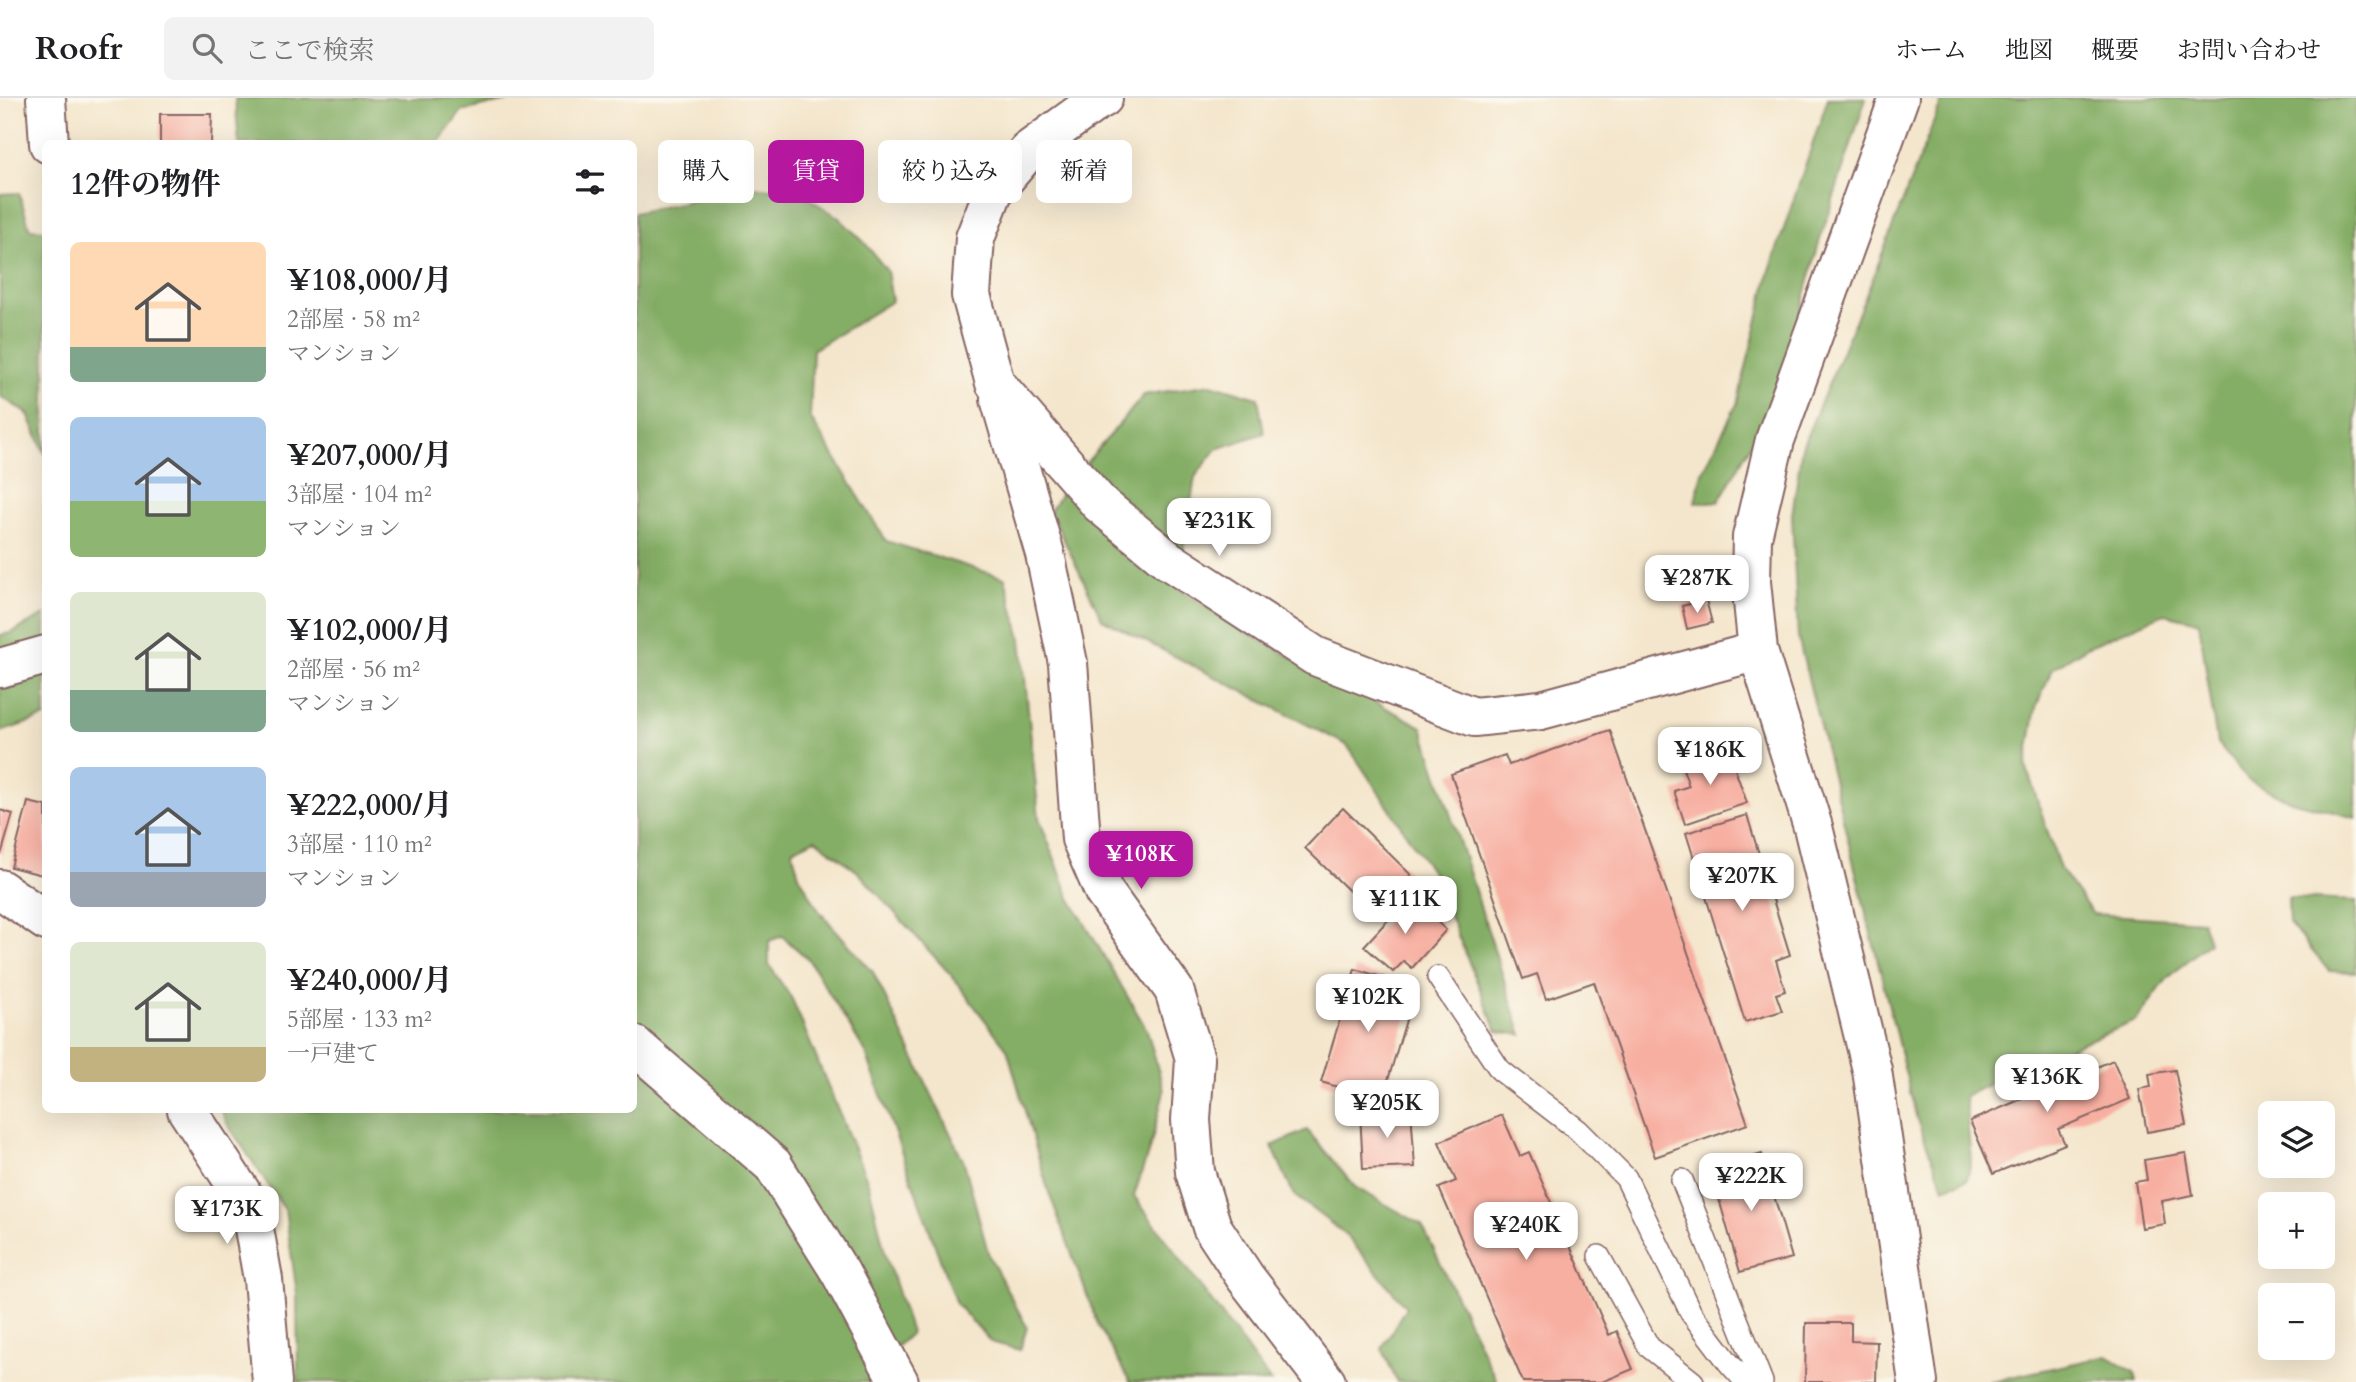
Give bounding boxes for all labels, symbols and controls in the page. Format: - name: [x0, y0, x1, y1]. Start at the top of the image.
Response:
- search box: [164, 17, 654, 80]
- text: Roofr: [35, 26, 122, 71]
- icon: search: [188, 29, 226, 67]
- text: ここで検索: [244, 33, 374, 68]
- text: ホーム: [1895, 34, 1967, 67]
- text: 地図: [2005, 34, 2053, 67]
- text: 概要: [2091, 34, 2139, 67]
- text: お問い合わせ: [2177, 34, 2321, 67]
- chip: 購入: [658, 140, 754, 203]
- chip: 賃貸: [768, 140, 864, 203]
- chip: 絞り込み: [878, 140, 1022, 203]
- chip: 新着: [1036, 140, 1132, 203]
- icon: filters: [571, 163, 609, 201]
- text: 12件の物件: [70, 164, 221, 205]
- text: ¥108,000/月: [287, 260, 453, 301]
- icon: home: [126, 270, 210, 354]
- text: 2部屋 · 58 m²: [287, 304, 420, 335]
- text: マンション: [287, 338, 401, 369]
- text: ¥207,000/月: [287, 435, 453, 476]
- icon: home: [126, 445, 210, 529]
- text: 3部屋 · 104 m²: [287, 479, 432, 510]
- pin: ¥231K: [1170, 498, 1268, 558]
- text: ¥231K: [1183, 505, 1255, 536]
- text: マンション: [287, 513, 401, 544]
- pin: ¥287K: [1648, 556, 1746, 615]
- text: ¥287K: [1661, 562, 1733, 593]
- text: ¥102,000/月: [287, 610, 453, 651]
- icon: home: [126, 620, 210, 704]
- text: 2部屋 · 56 m²: [287, 654, 420, 685]
- text: マンション: [287, 688, 401, 719]
- pin: ¥186K: [1661, 728, 1759, 787]
- text: ¥186K: [1674, 734, 1746, 765]
- text: ¥222,000/月: [287, 785, 453, 826]
- icon: home: [126, 795, 210, 879]
- text: 3部屋 · 110 m²: [287, 829, 432, 860]
- pin: ¥108K: [1092, 832, 1190, 891]
- text: ¥108K: [1105, 838, 1177, 869]
- pin: ¥207K: [1693, 854, 1791, 913]
- text: ¥207K: [1706, 860, 1778, 891]
- text: マンション: [287, 863, 401, 894]
- pin: ¥111K: [1356, 876, 1454, 936]
- text: ¥111K: [1369, 883, 1441, 914]
- text: ¥240,000/月: [287, 960, 453, 1001]
- icon: home: [126, 970, 210, 1054]
- pin: ¥102K: [1319, 974, 1417, 1034]
- text: ¥102K: [1332, 981, 1404, 1012]
- text: 5部屋 · 133 m²: [287, 1004, 432, 1035]
- text: 一戸建て: [287, 1038, 379, 1069]
- pin: ¥136K: [1998, 1054, 2096, 1114]
- text: ¥136K: [2011, 1061, 2083, 1092]
- pin: ¥205K: [1338, 1080, 1436, 1140]
- text: ¥205K: [1351, 1087, 1423, 1118]
- map controls: [2258, 1101, 2335, 1360]
- button: layers: [2258, 1101, 2335, 1178]
- pin: ¥222K: [1702, 1154, 1800, 1213]
- text: ¥222K: [1715, 1160, 1787, 1191]
- pin: ¥173K: [178, 1186, 276, 1246]
- button: +: [2258, 1192, 2335, 1269]
- text: ¥173K: [191, 1193, 263, 1224]
- pin: ¥240K: [1477, 1202, 1575, 1262]
- text: ¥240K: [1490, 1209, 1562, 1240]
- button: −: [2258, 1283, 2335, 1360]

